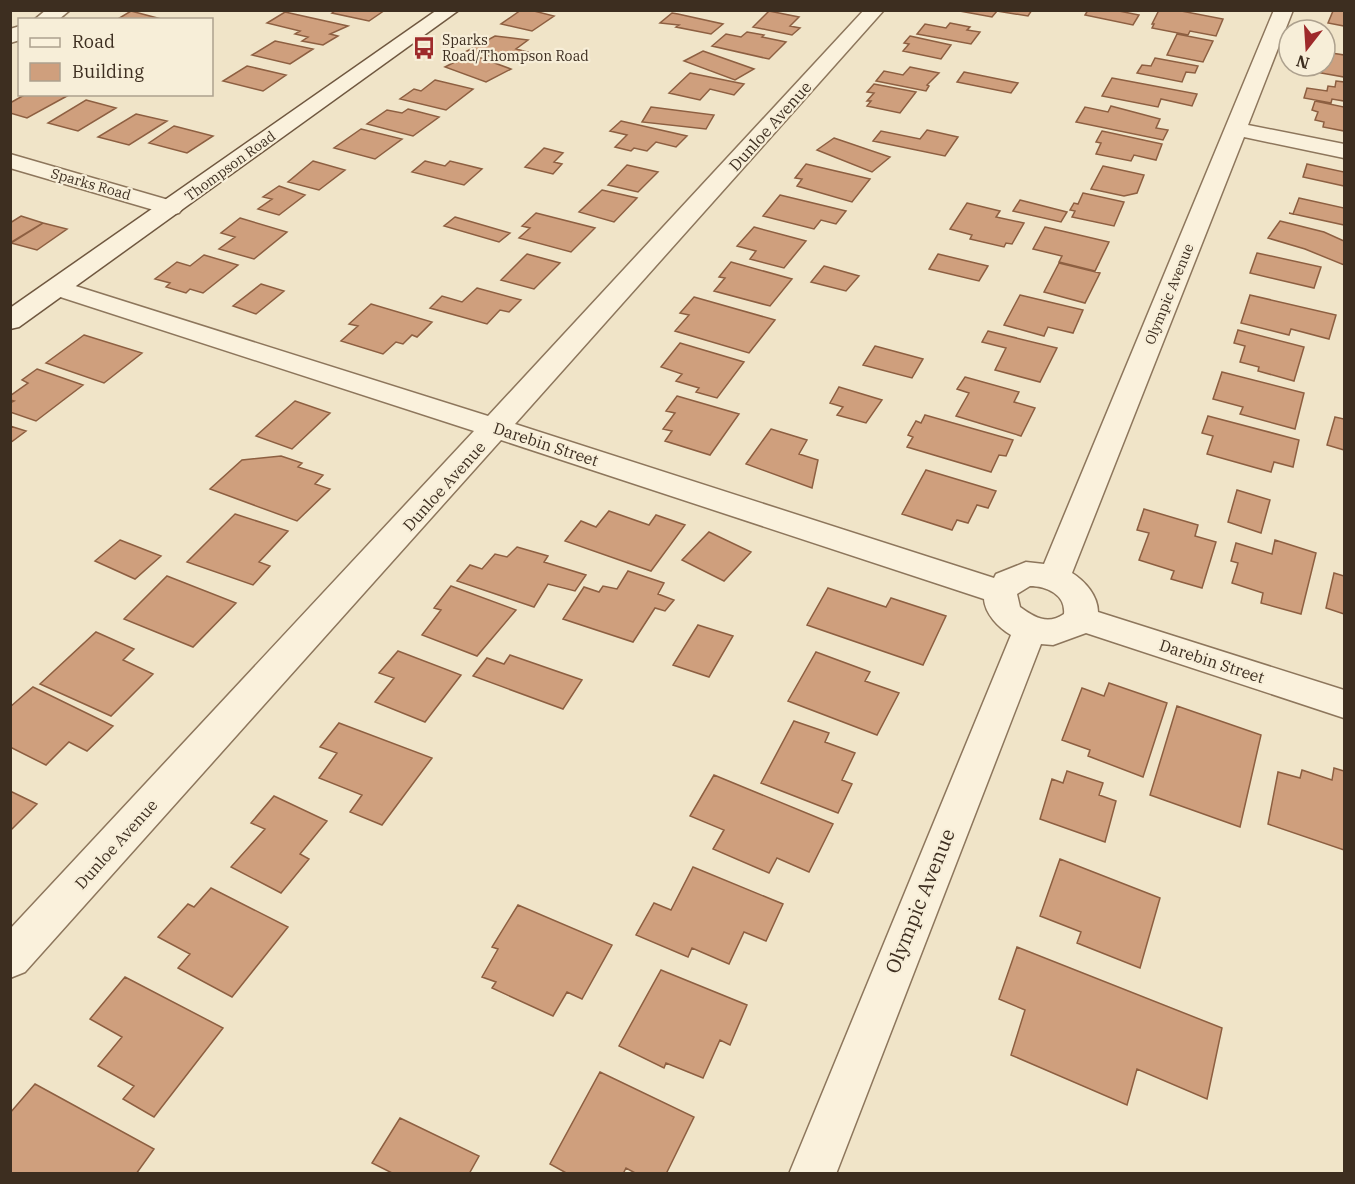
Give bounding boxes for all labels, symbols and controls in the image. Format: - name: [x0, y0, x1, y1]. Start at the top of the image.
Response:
- legend: [18, 18, 213, 96]
- north arrow: [1277, 18, 1337, 78]
- text: Road: [72, 30, 115, 53]
- place label: Sparks Road/Thompson Road: [442, 31, 589, 65]
- bus stop icon: Sparks Road/Thompson Road: [411, 35, 437, 61]
- text: N: [1294, 51, 1312, 74]
- text: Building: [72, 60, 144, 83]
- street label: Dunloe Avenue: [724, 77, 816, 175]
- street label: Thompson Road: [181, 127, 279, 205]
- street label: Sparks Road: [49, 164, 134, 204]
- street label: Olympic Avenue: [1140, 241, 1198, 347]
- street label: Darebin Street: [491, 418, 601, 470]
- street label: Dunloe Avenue: [398, 437, 490, 535]
- street label: Darebin Street: [1157, 635, 1267, 687]
- street label: Dunloe Avenue: [70, 795, 162, 893]
- street label: Olympic Avenue: [878, 824, 961, 977]

